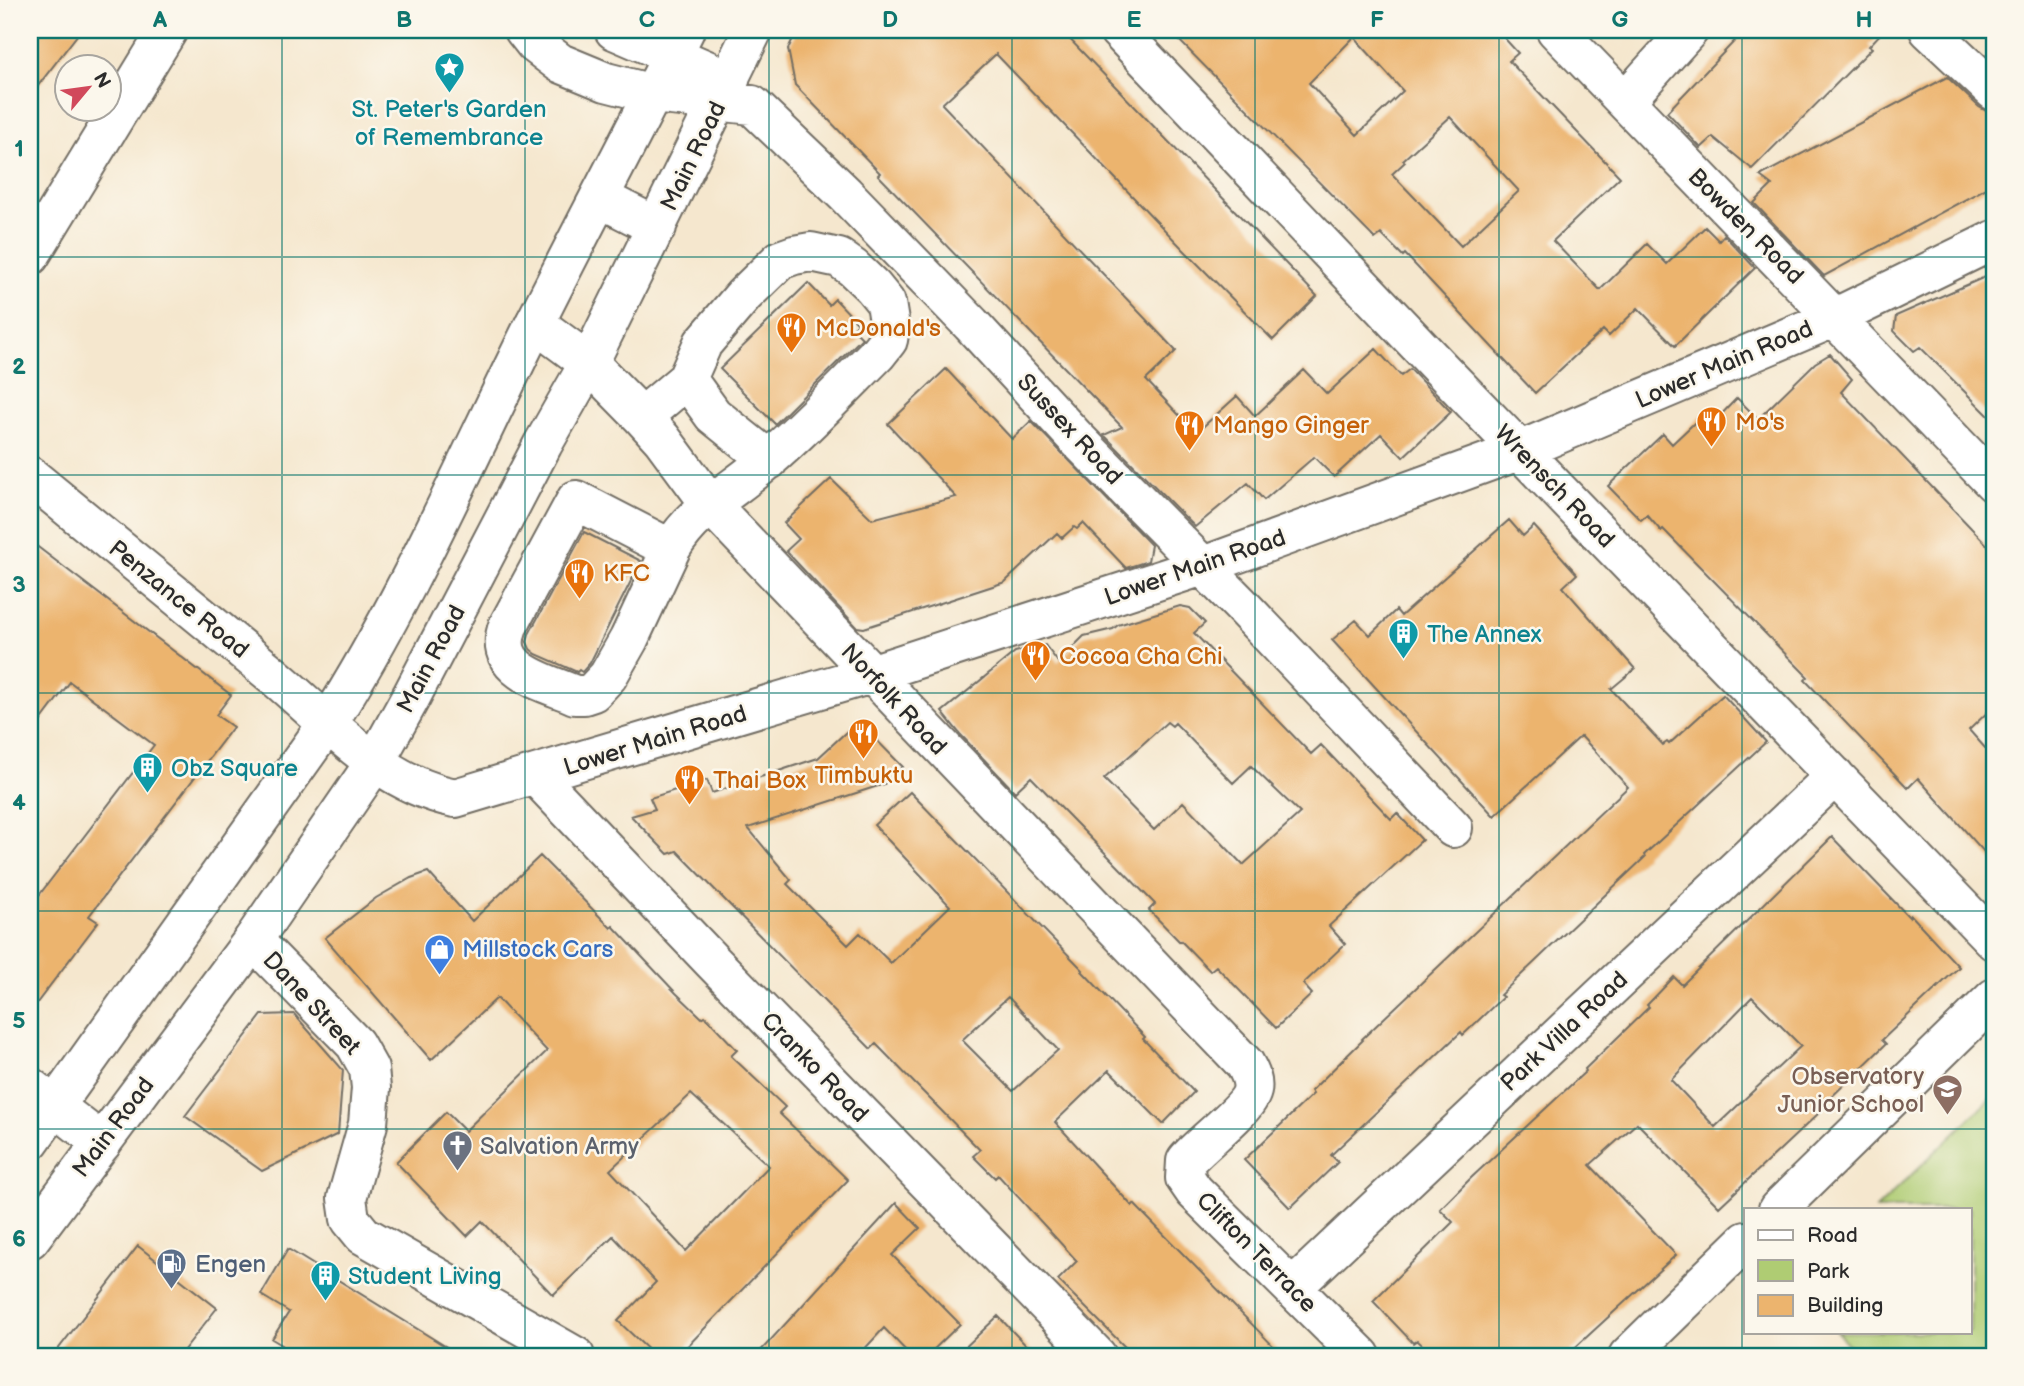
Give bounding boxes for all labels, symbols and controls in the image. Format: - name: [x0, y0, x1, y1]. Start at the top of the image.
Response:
- text: A: [152, 6, 168, 34]
- text: B: [396, 6, 412, 34]
- text: C: [639, 6, 655, 34]
- text: D: [882, 6, 898, 34]
- text: E: [1127, 6, 1142, 34]
- text: F: [1370, 6, 1384, 34]
- text: G: [1612, 6, 1629, 34]
- text: H: [1855, 6, 1873, 34]
- place icon: St. Peter's Garden of Remembrance: [432, 50, 466, 94]
- north arrow: [52, 52, 122, 122]
- text: N: [88, 69, 115, 92]
- place label: St. Peter's Garden of Remembrance: [351, 95, 547, 152]
- street label: Main Road: [655, 97, 732, 216]
- text: 1: [14, 135, 24, 163]
- street label: Bowden Road: [1682, 162, 1810, 290]
- restaurant icon: McDonald's: [775, 311, 809, 355]
- place label: McDonald's: [815, 314, 941, 343]
- street label: Lower Main Road: [1631, 314, 1817, 415]
- text: 2: [12, 353, 26, 381]
- street label: Sussex Road: [1011, 368, 1128, 491]
- restaurant icon: Mo's: [1695, 405, 1729, 449]
- restaurant icon: Mango Ginger: [1173, 408, 1207, 452]
- place label: Mo's: [1735, 408, 1785, 437]
- place label: Mango Ginger: [1213, 411, 1369, 440]
- street label: Wrensch Road: [1489, 419, 1621, 554]
- street label: Lower Main Road: [1101, 523, 1290, 612]
- street label: Penzance Road: [103, 534, 255, 665]
- restaurant icon: KFC: [563, 556, 597, 600]
- place label: KFC: [603, 559, 650, 588]
- text: 3: [12, 571, 26, 599]
- street label: Main Road: [391, 600, 472, 718]
- building icon: The Annex: [1387, 617, 1421, 661]
- place label: The Annex: [1427, 620, 1542, 649]
- street label: Norfolk Road: [835, 637, 953, 761]
- restaurant icon: Cocoa Cha Chi: [1019, 639, 1053, 683]
- place label: Cocoa Cha Chi: [1059, 642, 1223, 671]
- street label: Lower Main Road: [560, 699, 750, 782]
- restaurant icon: Timbuktu: [847, 716, 881, 760]
- building icon: Obz Square: [131, 751, 165, 795]
- place label: Obz Square: [171, 754, 298, 783]
- place label: Timbuktu: [815, 761, 913, 790]
- restaurant icon: Thai Box: [673, 763, 707, 807]
- place label: Thai Box: [713, 766, 806, 795]
- text: 4: [12, 789, 26, 817]
- shop icon: Millstock Cars: [422, 932, 456, 976]
- place label: Millstock Cars: [462, 935, 614, 964]
- street label: Dane Street: [257, 946, 367, 1061]
- street label: Park Villa Road: [1495, 965, 1634, 1098]
- street label: Cranko Road: [755, 1006, 874, 1128]
- text: 5: [12, 1007, 26, 1035]
- place label: Observatory Junior School: [1778, 1062, 1924, 1119]
- street label: Main Road: [66, 1071, 160, 1183]
- school or university icon: Observatory Junior School: [1930, 1073, 1964, 1117]
- church icon: Salvation Army: [440, 1129, 474, 1173]
- place label: Salvation Army: [480, 1132, 639, 1161]
- street label: Clifton Terrace: [1190, 1186, 1323, 1319]
- legend: [1744, 1208, 1972, 1334]
- text: Road: [1807, 1223, 1858, 1248]
- text: 6: [12, 1225, 26, 1253]
- fuel station icon: Engen: [155, 1247, 189, 1291]
- place label: Engen: [195, 1250, 266, 1279]
- building icon: Student Living: [308, 1259, 342, 1303]
- text: Park: [1807, 1259, 1850, 1284]
- place label: Student Living: [348, 1262, 502, 1291]
- text: Building: [1807, 1293, 1883, 1318]

